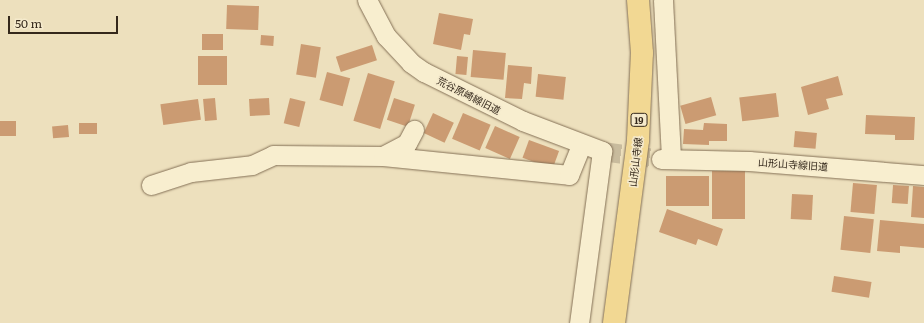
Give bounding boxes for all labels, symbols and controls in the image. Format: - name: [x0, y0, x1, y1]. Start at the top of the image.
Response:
- scale bar: [10, 8, 120, 34]
- text: 50 m: [15, 14, 42, 32]
- street label: 荒谷原崎線旧道: [435, 74, 503, 116]
- road number: 19: [630, 113, 648, 127]
- street label: 山形山寺線: [626, 136, 644, 188]
- street label: 山形山寺線旧道: [758, 156, 828, 172]

